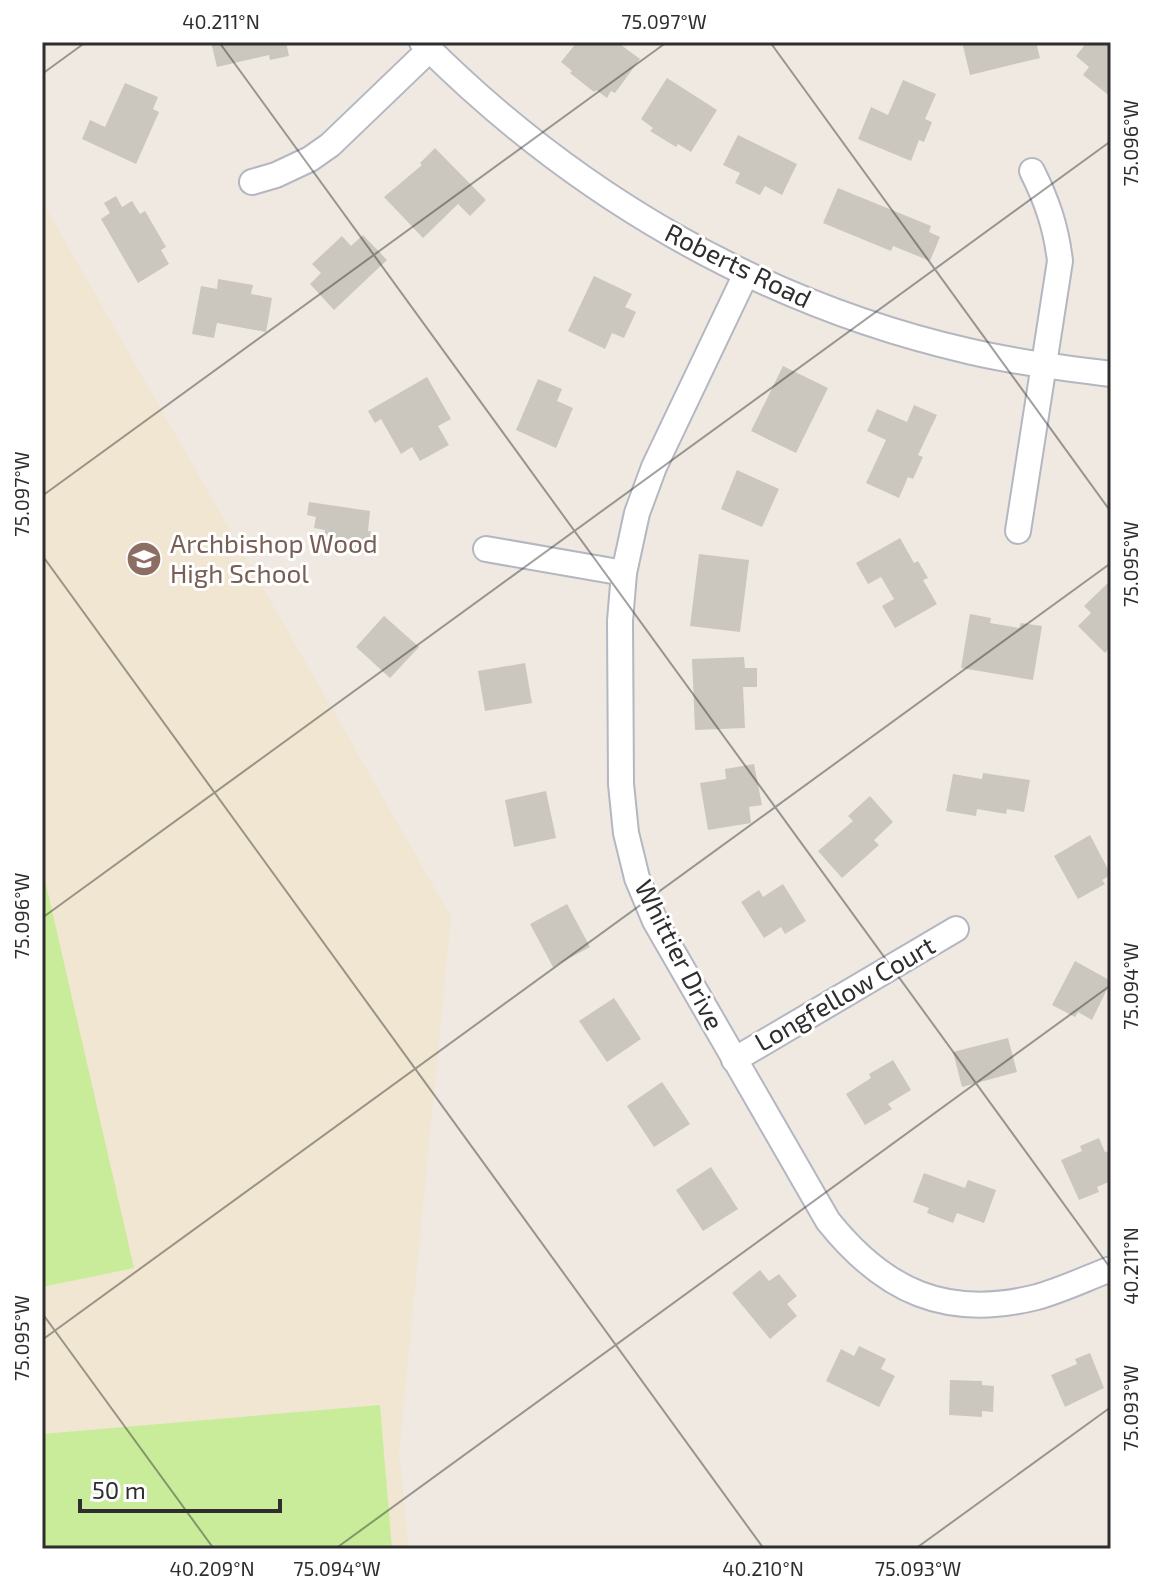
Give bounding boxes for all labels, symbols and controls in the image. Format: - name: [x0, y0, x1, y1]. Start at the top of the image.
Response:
- text: 40.211°N: [182, 9, 260, 33]
- text: 75.097°W: [621, 9, 707, 33]
- text: 75.096°W: [1118, 100, 1142, 186]
- street label: Roberts Road: [661, 216, 817, 313]
- text: 75.097°W: [9, 451, 33, 537]
- text: 75.095°W: [1118, 521, 1142, 607]
- place label: Archbishop Wood High School: [170, 527, 378, 588]
- school or university icon: Archbishop Wood High School: [125, 540, 163, 578]
- text: 75.096°W: [9, 873, 33, 959]
- street label: Whittier Drive: [629, 874, 731, 1034]
- street label: Longfellow Court: [749, 929, 940, 1057]
- text: 75.094°W: [1118, 942, 1142, 1030]
- text: 40.211°N: [1118, 1227, 1142, 1305]
- text: 75.095°W: [9, 1295, 33, 1381]
- text: 75.093°W: [1118, 1365, 1142, 1451]
- scale bar: [80, 1463, 280, 1513]
- text: 50 m: [92, 1475, 146, 1504]
- text: 40.209°N: [169, 1556, 255, 1580]
- text: 75.094°W: [293, 1556, 381, 1580]
- text: 40.210°N: [722, 1556, 804, 1580]
- text: 75.093°W: [875, 1556, 961, 1580]

